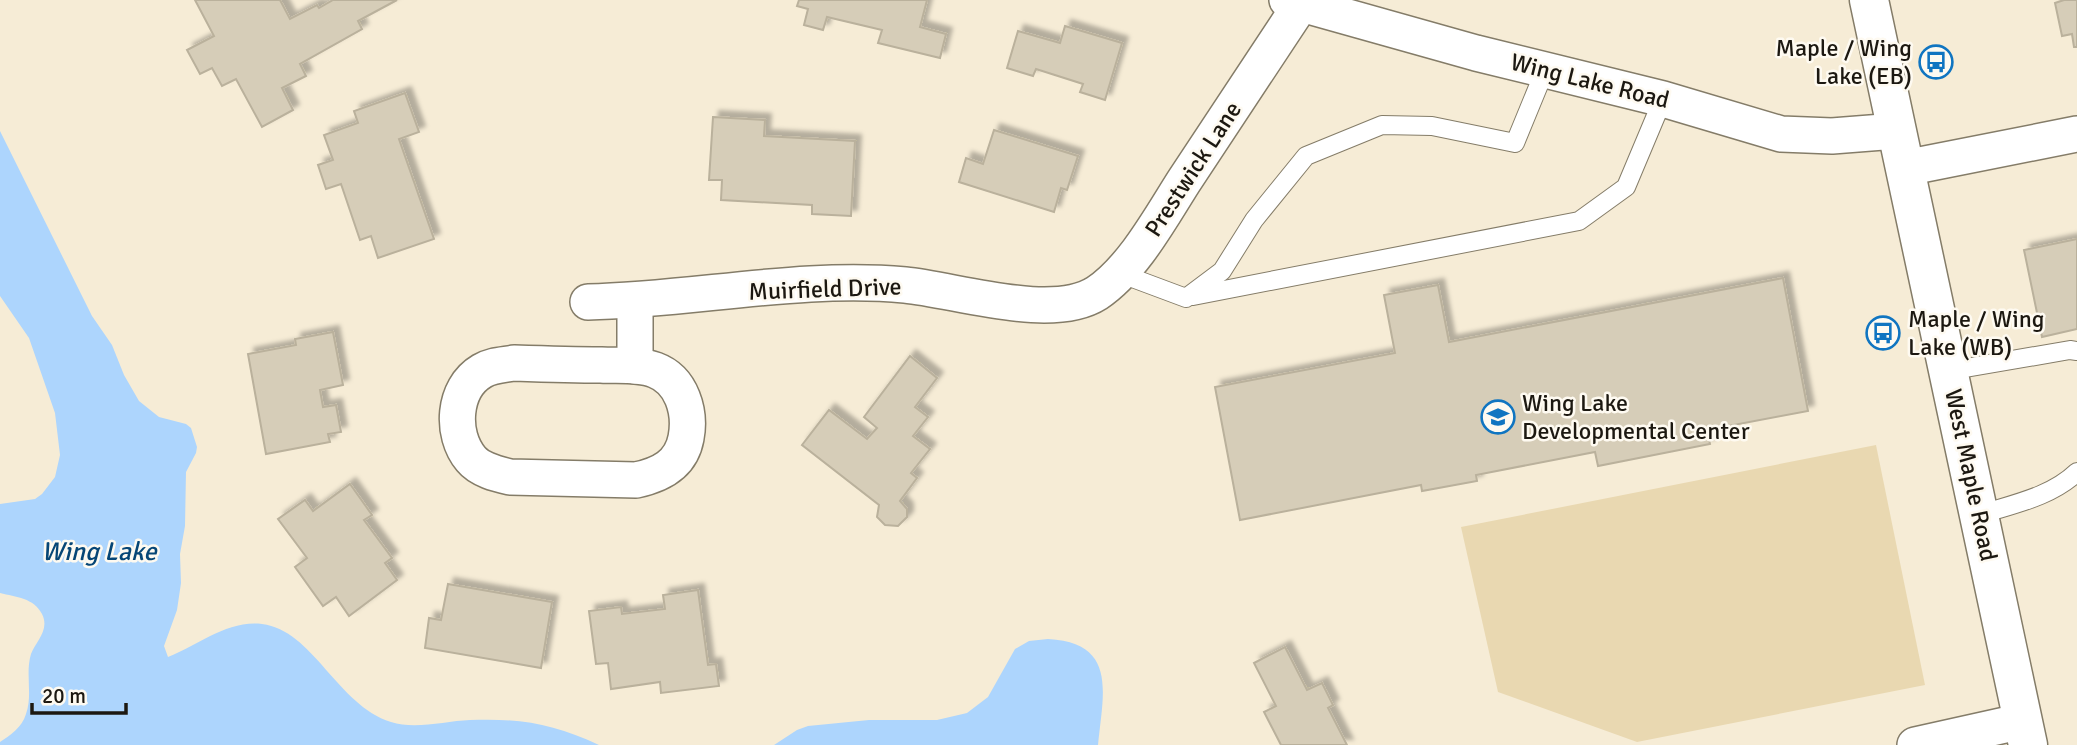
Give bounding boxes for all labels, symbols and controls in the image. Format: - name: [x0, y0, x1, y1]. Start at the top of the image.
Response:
- place label: Maple / Wing Lake (EB): [1776, 33, 1912, 91]
- bus stop icon: Maple / Wing Lake (EB): [1917, 43, 1955, 81]
- street label: Wing Lake Road: [1507, 47, 1673, 115]
- street label: Prestwick Lane: [1138, 96, 1248, 242]
- street label: Muirfield Drive: [748, 271, 902, 307]
- place label: Maple / Wing Lake (WB): [1908, 304, 2044, 362]
- bus stop icon: Maple / Wing Lake (WB): [1864, 314, 1902, 352]
- street label: West Maple Road: [1938, 386, 2004, 564]
- place label: Wing Lake Developmental Center: [1522, 388, 1750, 446]
- school or university icon: Wing Lake Developmental Center: [1479, 398, 1517, 436]
- water label: Wing Lake: [42, 536, 158, 568]
- scale bar: [32, 672, 126, 716]
- text: 20 m: [42, 683, 86, 709]

